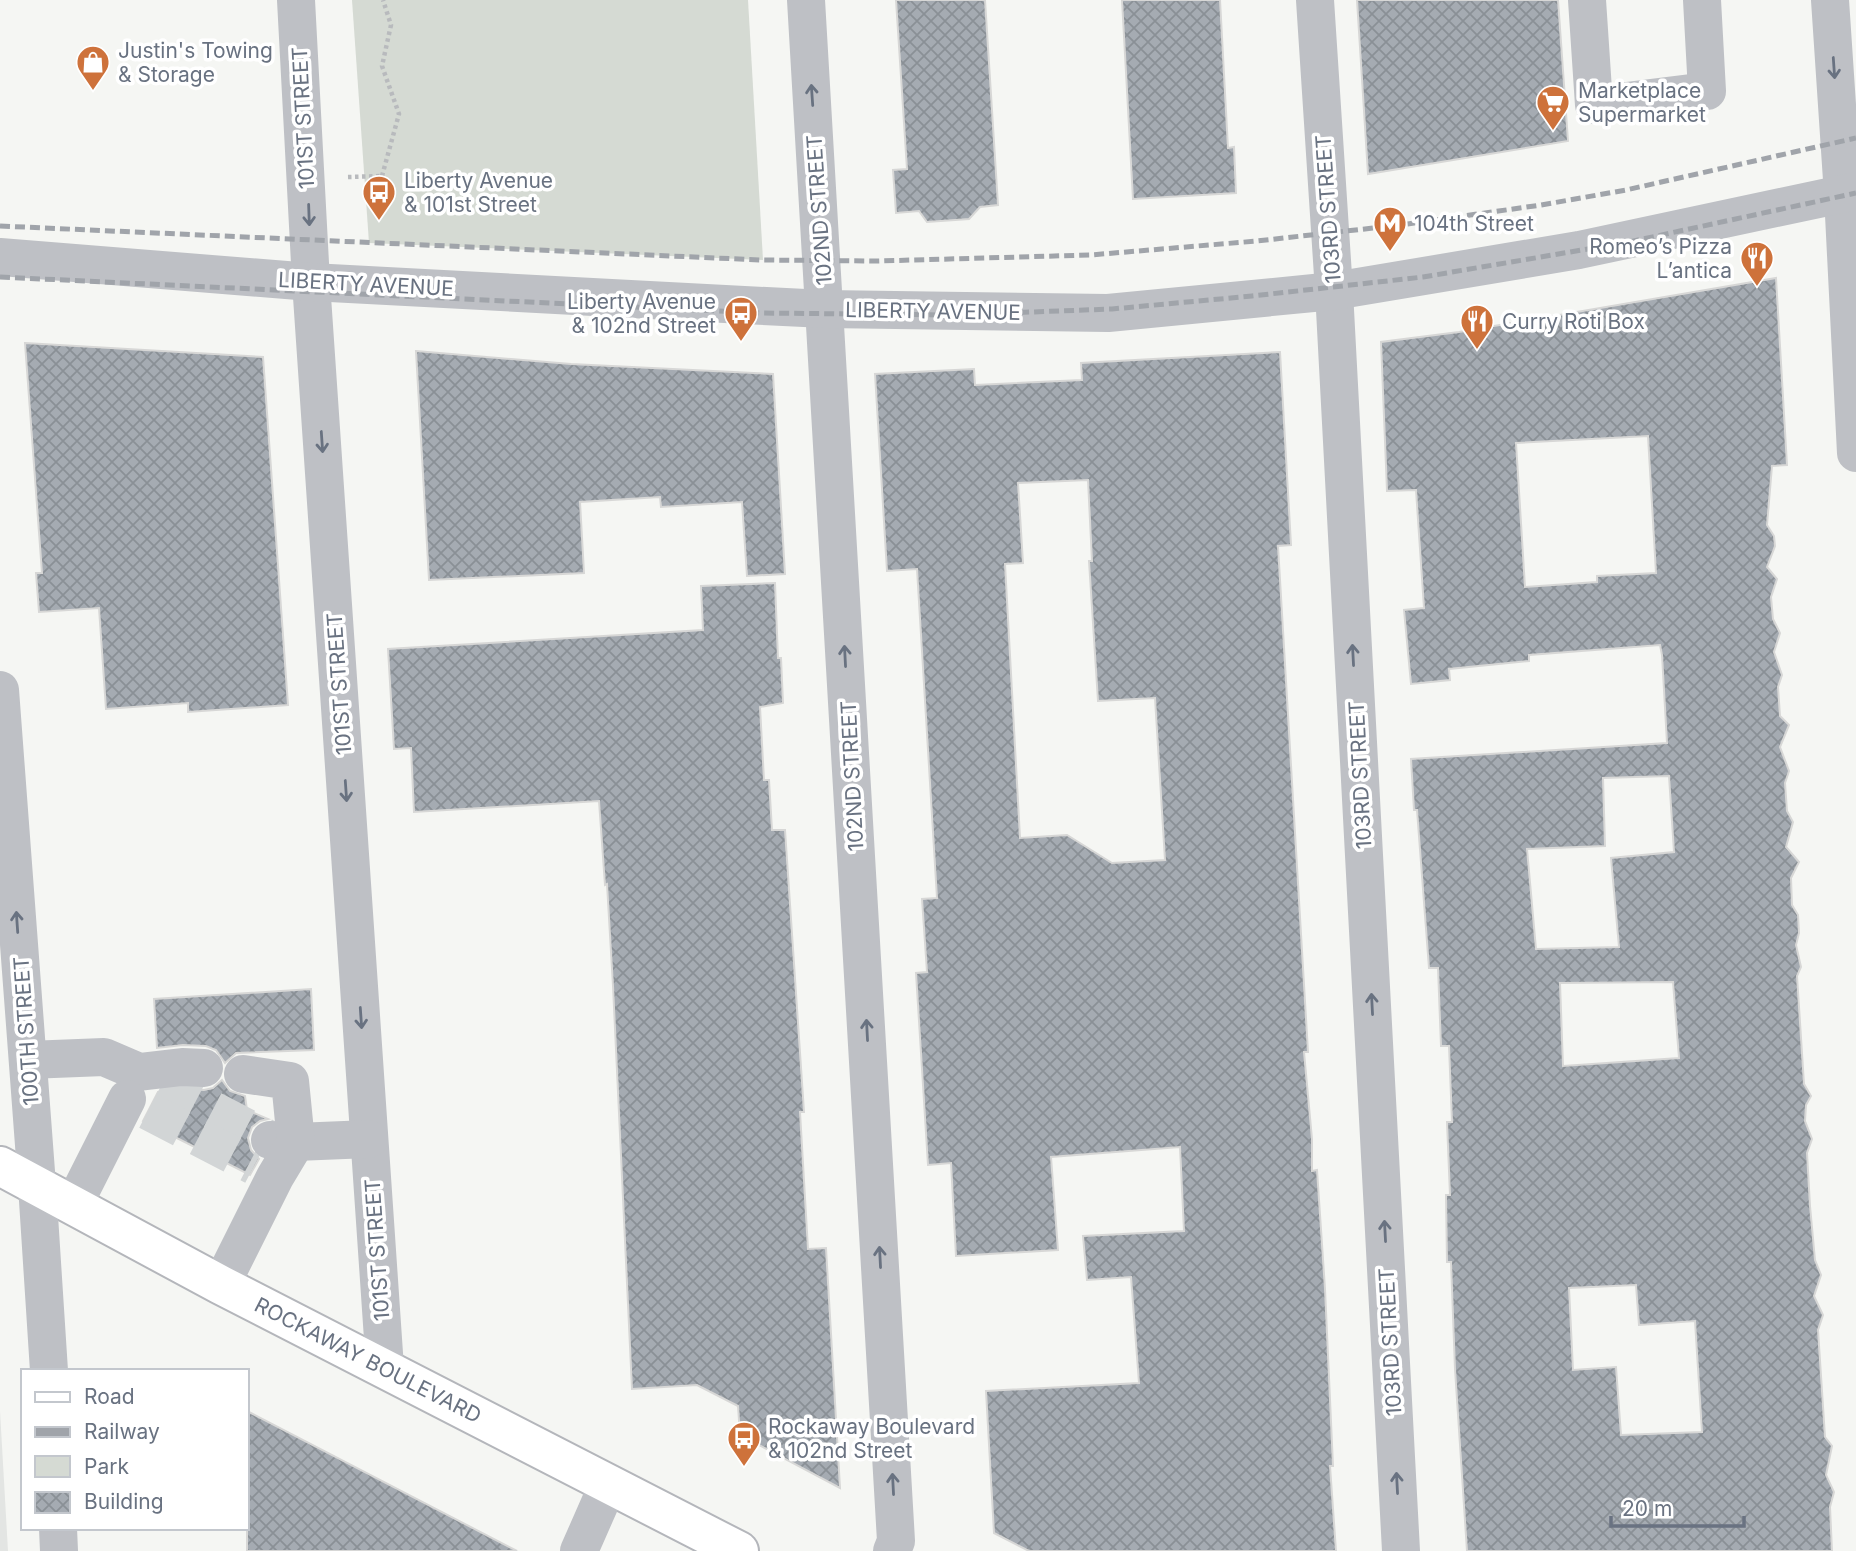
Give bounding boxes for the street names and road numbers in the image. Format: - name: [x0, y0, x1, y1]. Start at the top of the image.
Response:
- street label: 101ST STREET: [287, 46, 319, 190]
- street label: 102ND STREET: [801, 134, 837, 286]
- street label: 103RD STREET: [1310, 134, 1346, 284]
- street label: LIBERTY AVENUE: [278, 267, 454, 301]
- street label: LIBERTY AVENUE: [845, 297, 1021, 325]
- street label: 101ST STREET: [322, 612, 356, 756]
- street label: 102ND STREET: [836, 700, 868, 852]
- street label: 103RD STREET: [1344, 700, 1376, 850]
- street label: 100TH STREET: [8, 956, 44, 1106]
- street label: 101ST STREET: [360, 1178, 394, 1322]
- street label: 103RD STREET: [1374, 1267, 1406, 1417]
- street label: ROCKAWAY BOULEVARD: [250, 1292, 486, 1428]

